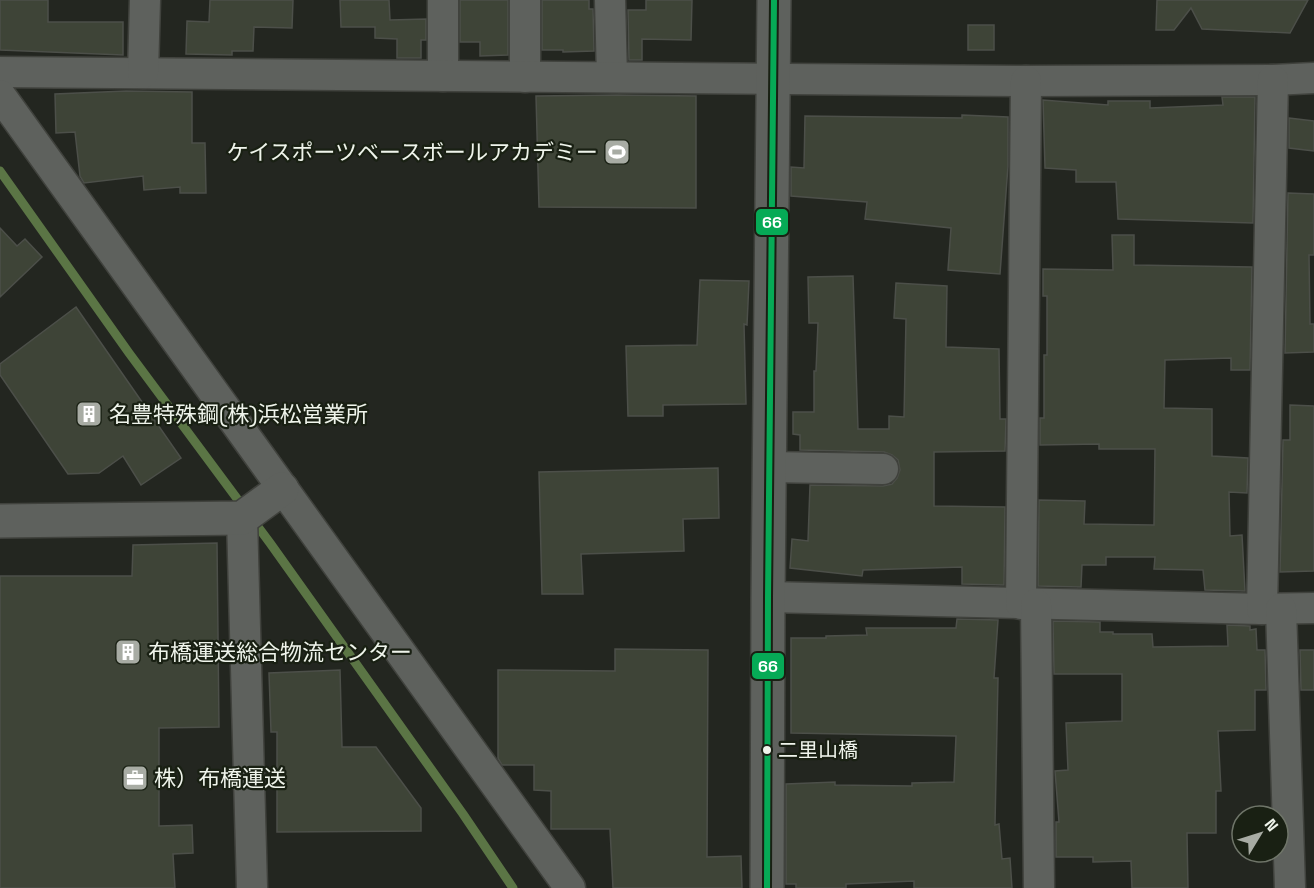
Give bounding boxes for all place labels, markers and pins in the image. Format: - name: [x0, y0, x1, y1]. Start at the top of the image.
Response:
- sports icon: ケイスポーツベースボールアカデミー: [602, 137, 632, 167]
- place label: ケイスポーツベースボールアカデミー: [227, 138, 598, 166]
- building icon: 名豊特殊鋼(株)浜松営業所: [74, 399, 104, 429]
- place label: 名豊特殊鋼(株)浜松営業所: [109, 400, 368, 428]
- building icon: 布橋運送総合物流センター: [113, 637, 143, 667]
- place label: 布橋運送総合物流センター: [148, 638, 412, 666]
- place label: 二里山橋: [778, 737, 858, 763]
- marker: 二里山橋: [761, 744, 773, 756]
- office icon: 株）布橋運送: [120, 763, 150, 793]
- place label: 株）布橋運送: [154, 764, 286, 792]

